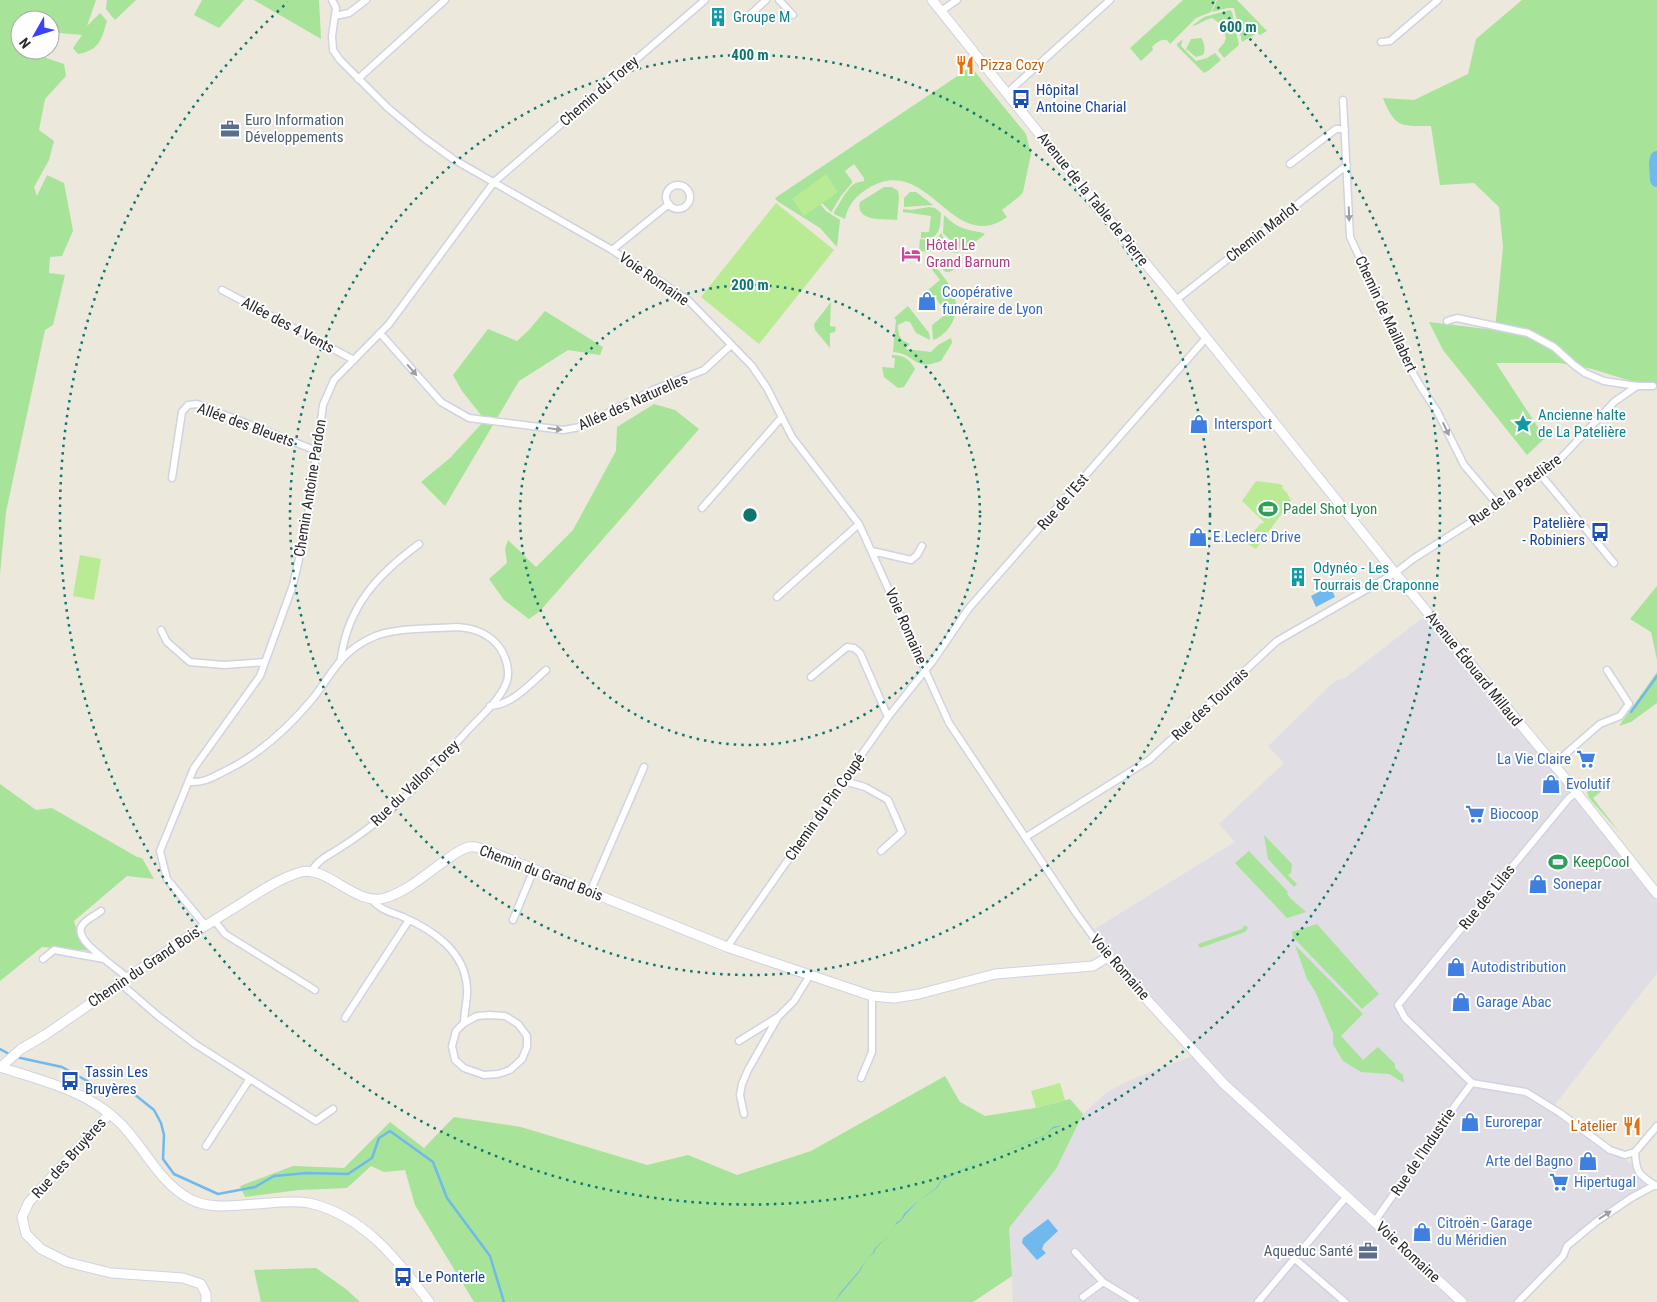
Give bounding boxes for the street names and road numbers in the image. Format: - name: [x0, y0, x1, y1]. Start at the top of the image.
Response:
- street label: Chemin du Torey: [556, 52, 642, 130]
- street label: Avenue de la Table de Pierre: [1034, 129, 1152, 269]
- street label: Chemin Marlot: [1222, 198, 1302, 266]
- street label: Voie Romaine: [616, 248, 692, 310]
- street label: Chemin de Maillabert: [1351, 253, 1421, 375]
- street label: Allée des 4 Vents: [239, 293, 338, 357]
- street label: Allée des Naturelles: [575, 370, 691, 434]
- street label: Allée des Bleuets: [195, 399, 297, 451]
- street label: Chemin Antoine Pardon: [290, 418, 330, 558]
- street label: Rue de la Patelière: [1465, 450, 1565, 530]
- street label: Rue de l'Est: [1034, 470, 1092, 534]
- street label: Voie Romaine: [881, 585, 931, 667]
- street label: Avenue Édouard Millaud: [1422, 608, 1526, 730]
- street label: Rue des Tourrais: [1168, 664, 1252, 744]
- street label: Rue du Vallon Torey: [367, 736, 463, 830]
- street label: Chemin du Pin Coupé: [781, 750, 869, 864]
- street label: Chemin du Grand Bois: [477, 841, 605, 905]
- street label: Rue des Lilas: [1455, 861, 1519, 933]
- street label: Chemin du Grand Bois: [85, 923, 203, 1011]
- street label: Voie Romaine: [1087, 930, 1153, 1004]
- street label: Rue de l'Industrie: [1387, 1105, 1459, 1199]
- street label: Rue des Bruyères: [28, 1114, 110, 1202]
- street label: Voie Romaine: [1372, 1218, 1444, 1286]

